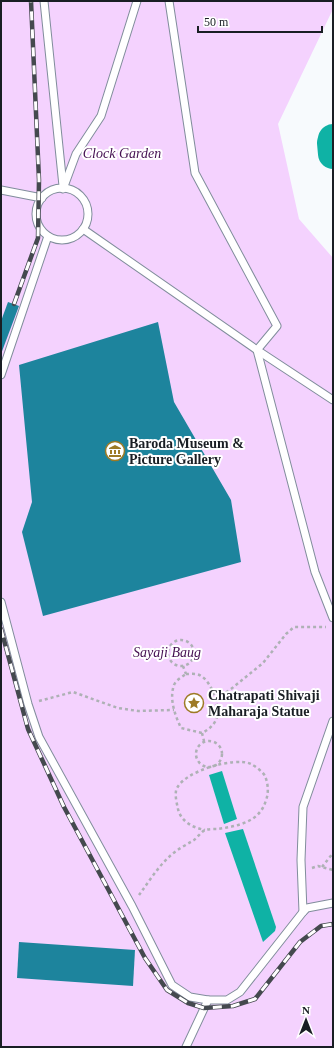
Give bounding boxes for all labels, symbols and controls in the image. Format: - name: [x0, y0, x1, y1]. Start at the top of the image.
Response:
- scale bar: [198, 8, 322, 34]
- text: 50 m: [204, 15, 229, 29]
- park label: Clock Garden: [83, 146, 161, 161]
- place label: Baroda Museum & Picture Gallery: [129, 436, 244, 467]
- museum icon: Baroda Museum & Picture Gallery: [104, 440, 126, 462]
- park label: Sayaji Baug: [133, 645, 201, 660]
- place label: Chatrapati Shivaji Maharaja Statue: [208, 688, 320, 719]
- place icon: Chatrapati Shivaji Maharaja Statue: [183, 692, 205, 714]
- north arrow: [286, 1000, 326, 1040]
- text: N: [302, 1004, 310, 1016]

